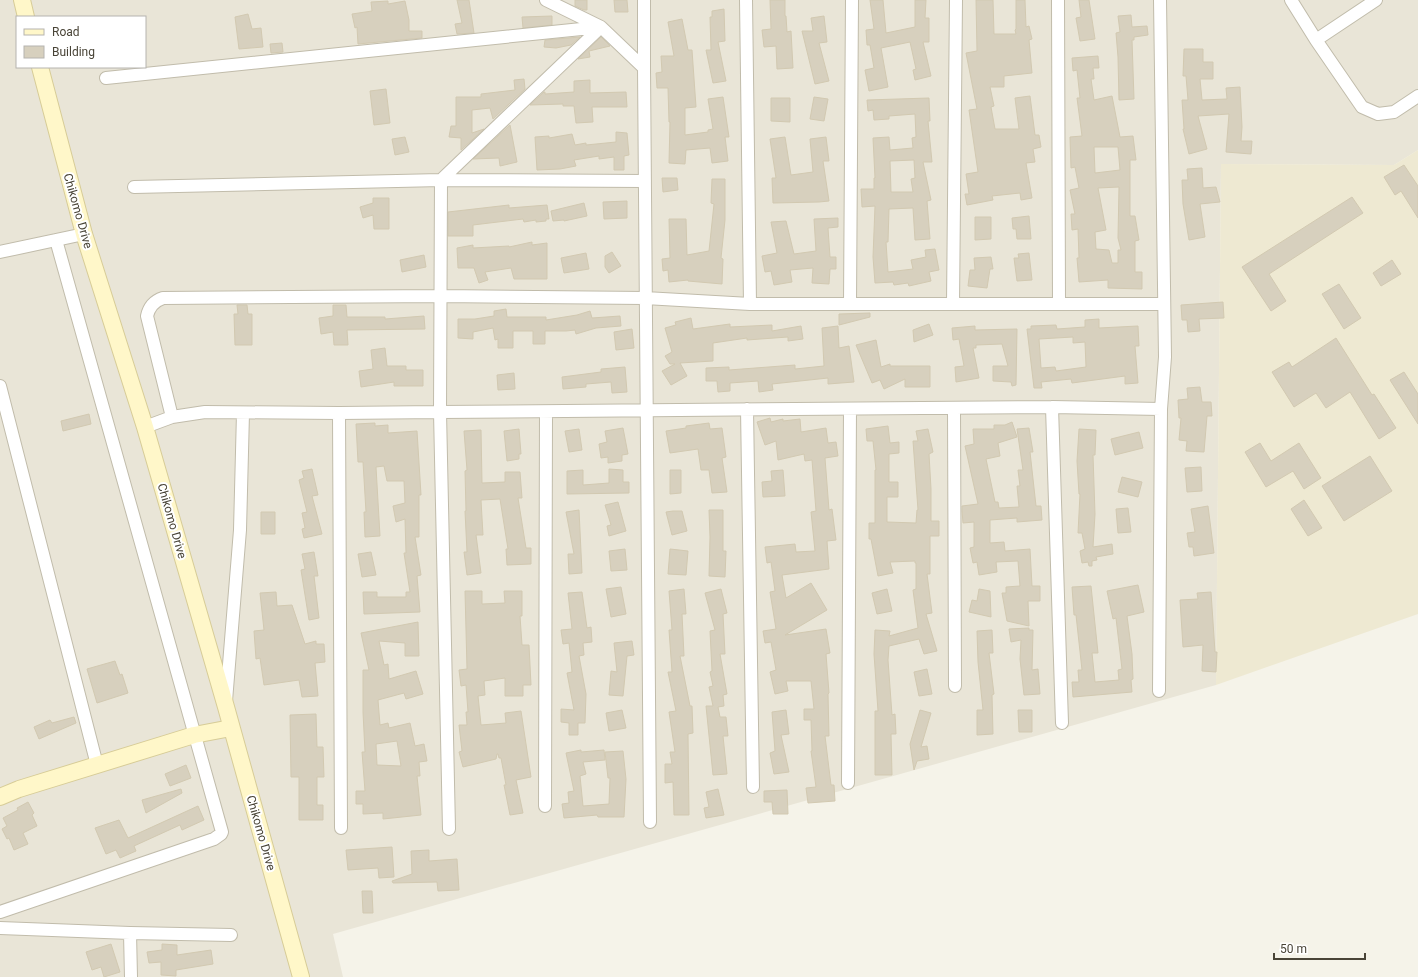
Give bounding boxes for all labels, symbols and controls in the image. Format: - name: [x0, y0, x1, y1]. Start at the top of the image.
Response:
- legend: [16, 16, 146, 68]
- text: Road: [52, 25, 80, 39]
- text: Building: [52, 45, 95, 59]
- street label: Chikomo Drive: [61, 172, 95, 250]
- street label: Chikomo Drive: [155, 482, 189, 560]
- street label: Chikomo Drive: [244, 794, 278, 872]
- scale bar: [1274, 935, 1365, 961]
- text: 50 m: [1280, 942, 1307, 956]

